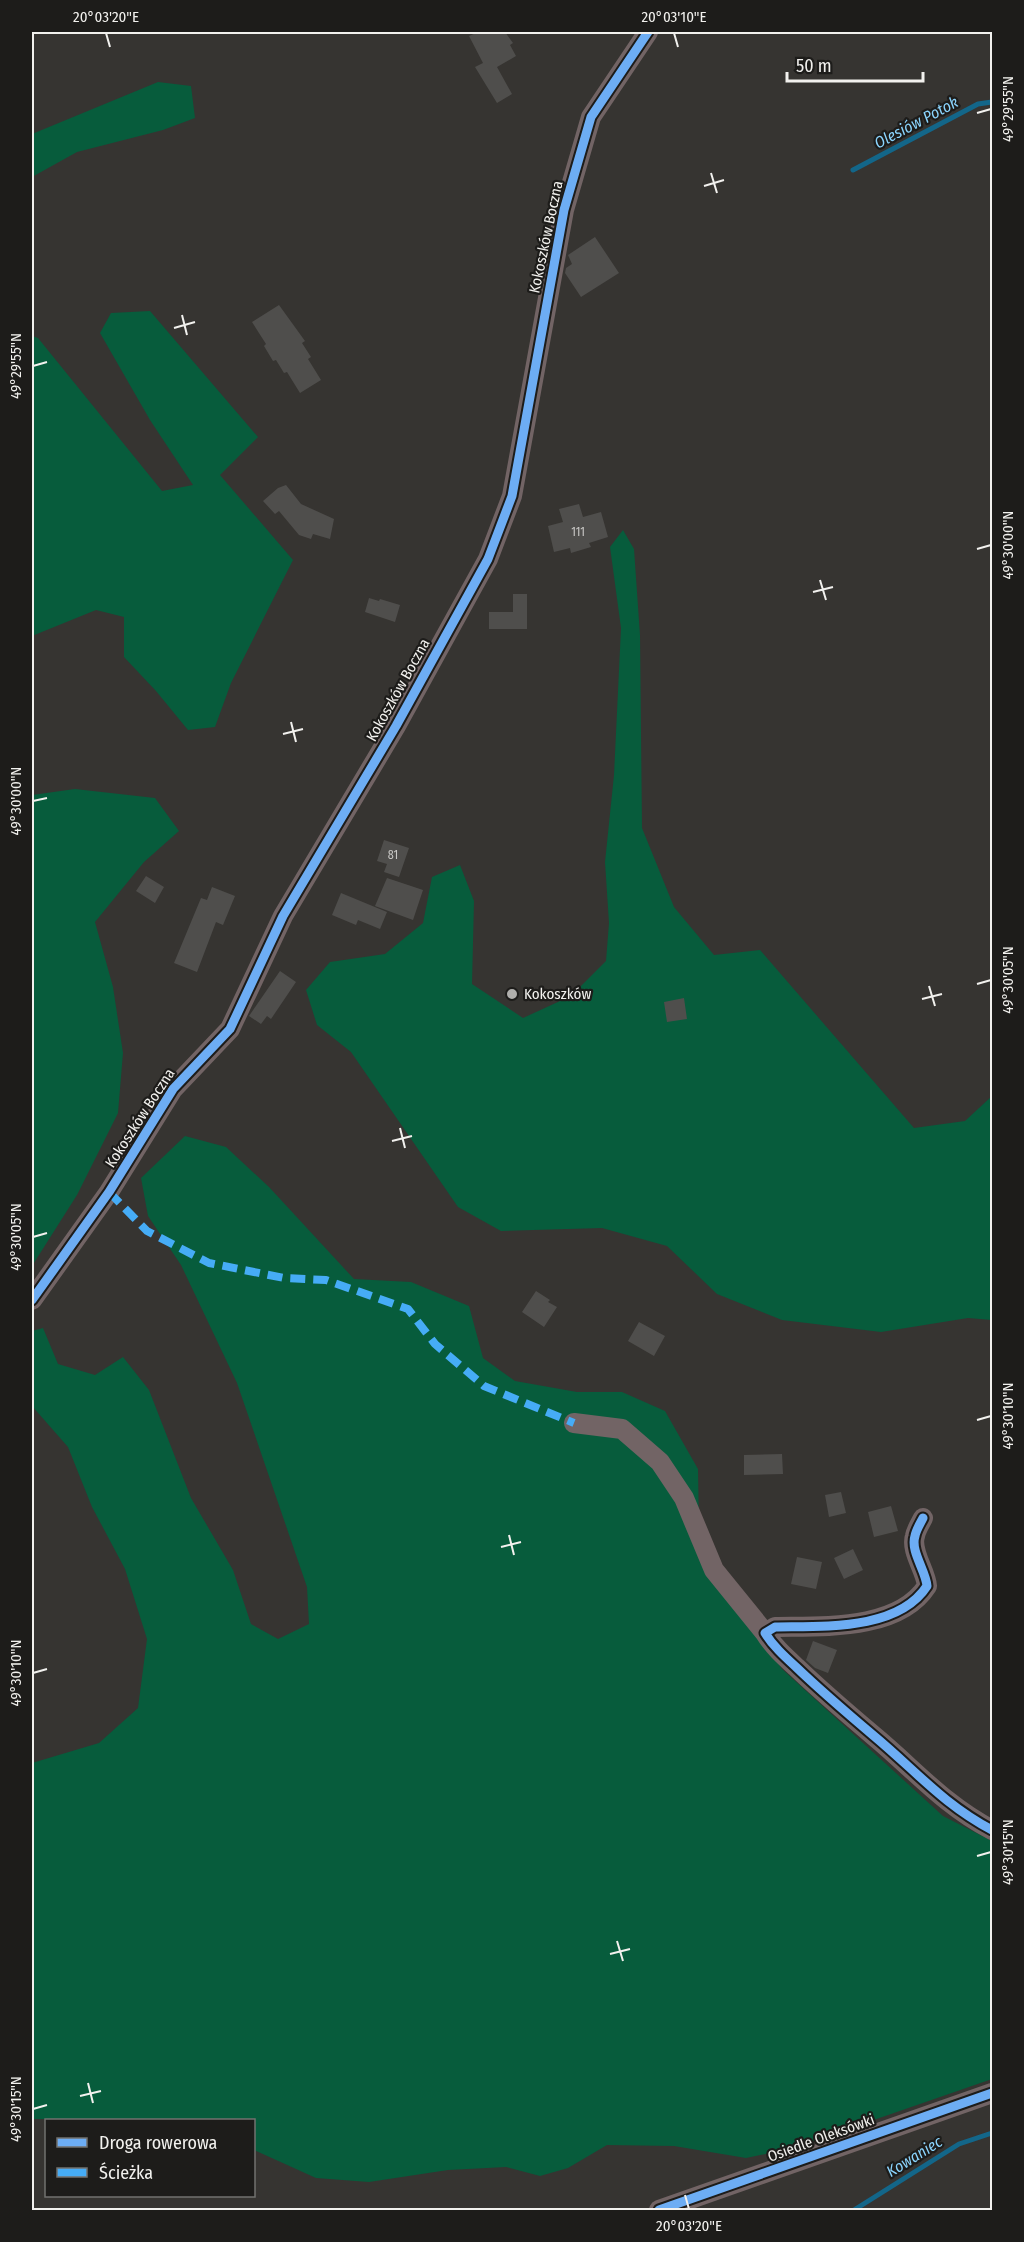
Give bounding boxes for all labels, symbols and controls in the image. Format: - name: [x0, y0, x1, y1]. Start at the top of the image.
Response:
- text: 20°03'20"E: [73, 8, 139, 26]
- text: 20°03'10"E: [641, 8, 707, 26]
- scale bar: [787, 45, 924, 83]
- text: 50 m: [796, 55, 832, 77]
- text: 49°29'55"N: [999, 76, 1017, 142]
- water label: Olesiów Potok: [871, 92, 961, 152]
- street label: Kokoszków Boczna: [525, 179, 567, 295]
- text: 49°29'55"N: [7, 333, 25, 399]
- text: 49°30'00"N: [999, 511, 1017, 579]
- house number: 111: [571, 525, 585, 539]
- street label: Kokoszków Boczna: [362, 636, 434, 744]
- text: 49°30'00"N: [7, 767, 25, 835]
- house number: 81: [388, 848, 398, 862]
- text: 49°30'05"N: [999, 946, 1017, 1014]
- place label: Kokoszków: [524, 985, 591, 1003]
- marker: Kokoszków: [505, 987, 519, 1001]
- street label: Kokoszków Boczna: [101, 1065, 179, 1171]
- text: 49°30'05"N: [7, 1203, 25, 1271]
- text: 49°30'10"N: [999, 1382, 1017, 1450]
- text: 49°30'10"N: [7, 1639, 25, 1707]
- text: 49°30'15"N: [999, 1819, 1017, 1885]
- text: 49°30'15"N: [7, 2076, 25, 2142]
- street label: Osiedle Oleksówki: [765, 2110, 877, 2166]
- legend: [45, 2119, 255, 2197]
- text: Droga rowerowa: [99, 2132, 218, 2154]
- water label: Kowaniec: [883, 2132, 946, 2181]
- text: Ścieżka: [99, 2162, 153, 2184]
- text: 20°03'20"E: [656, 2217, 722, 2235]

